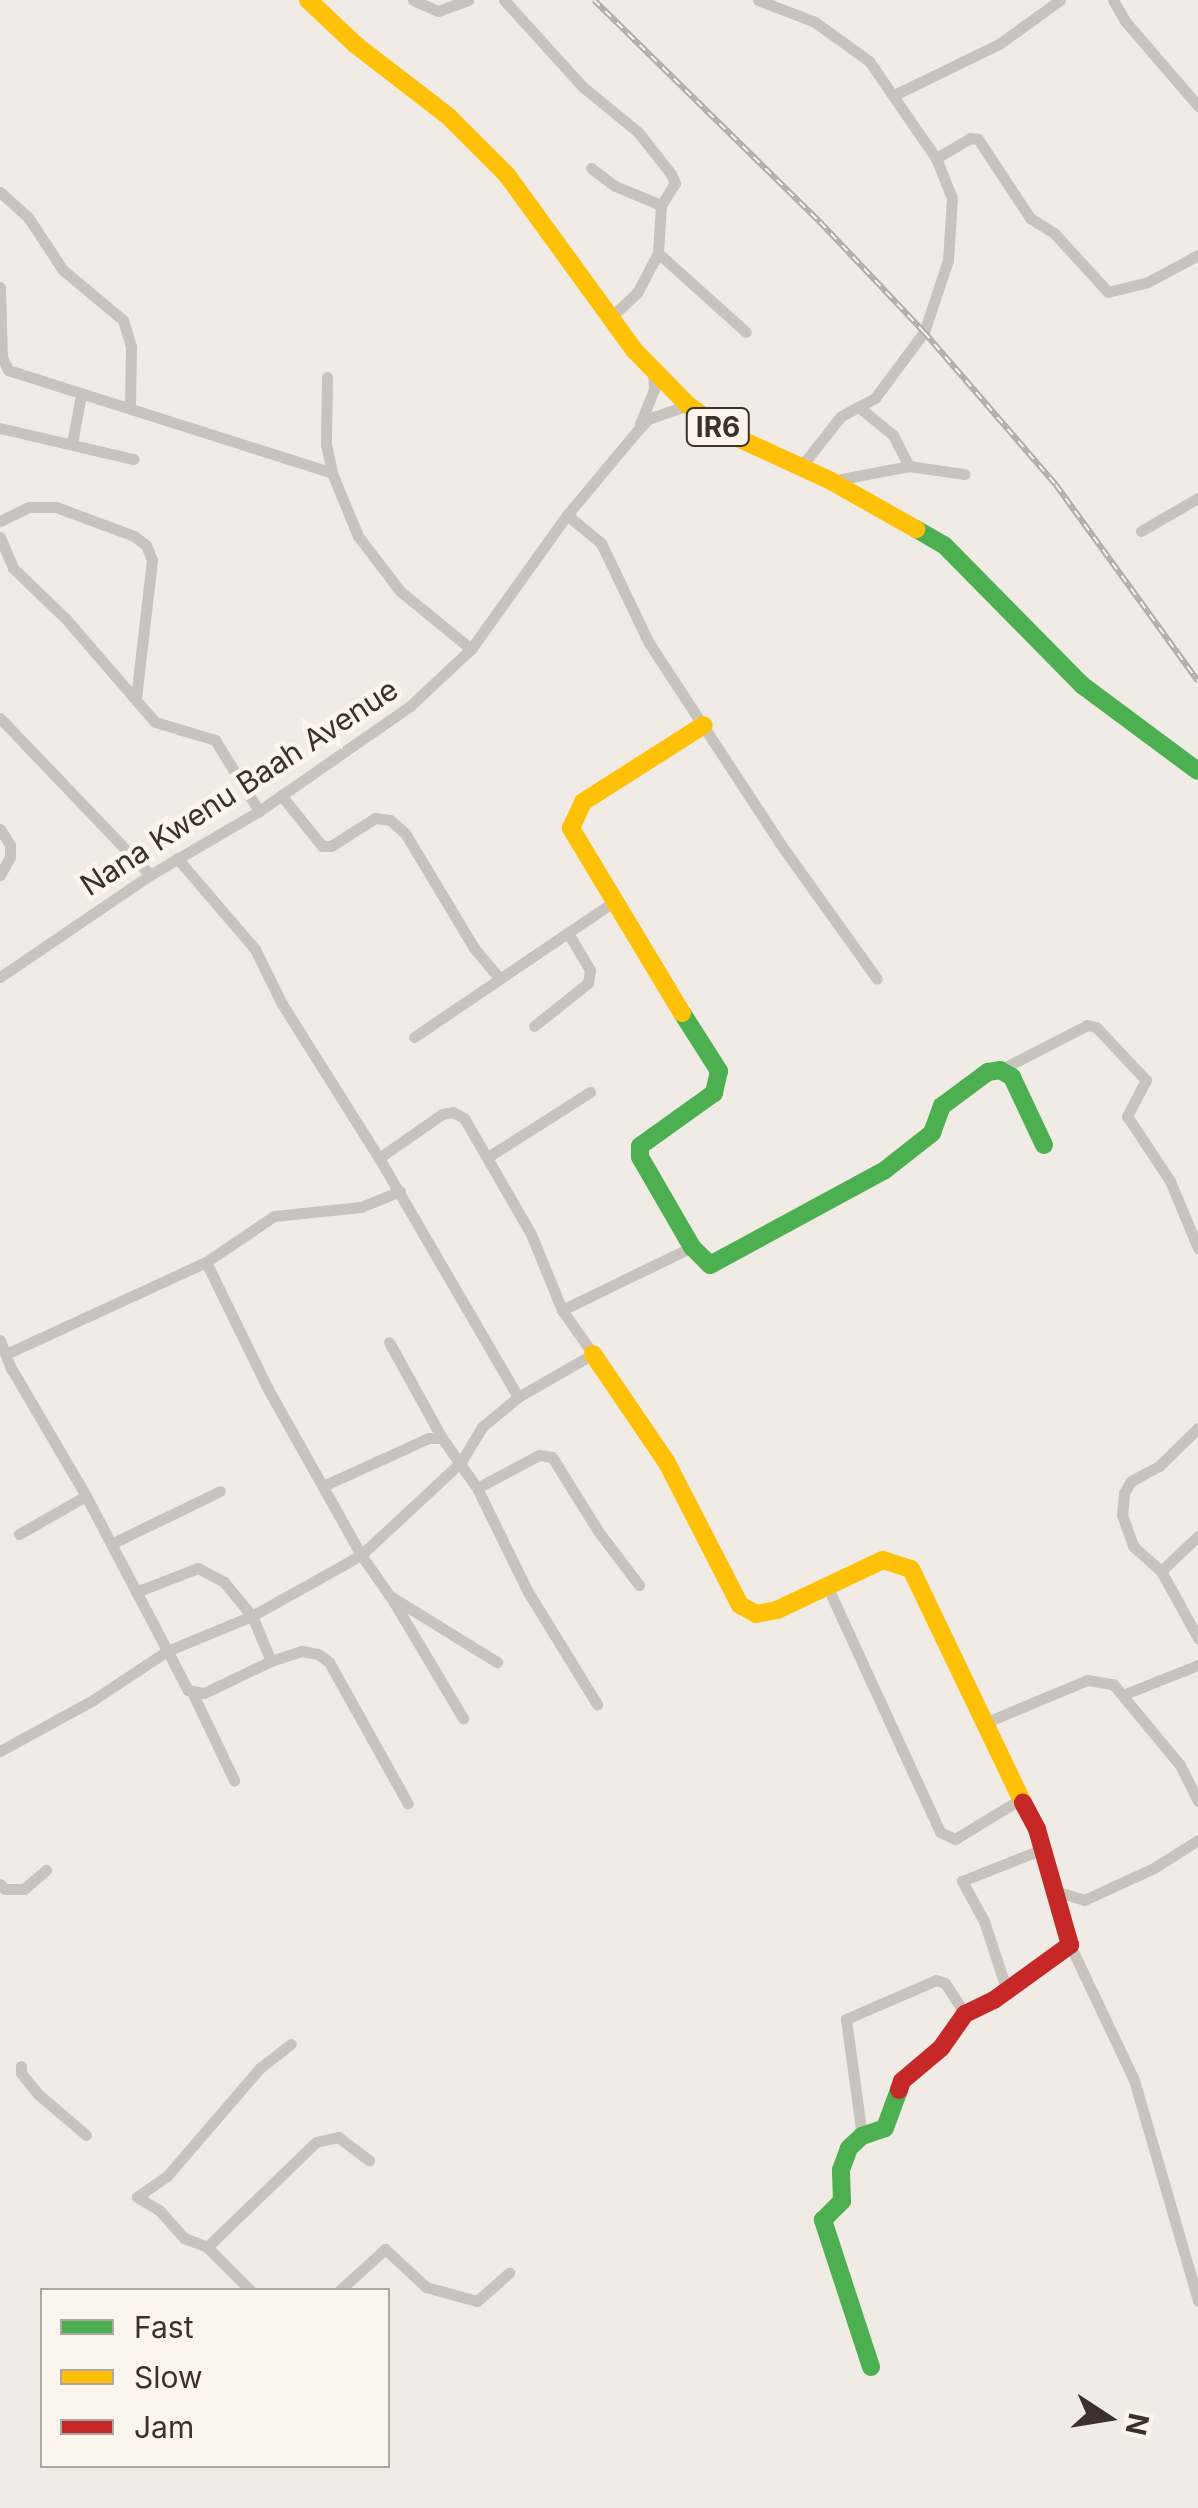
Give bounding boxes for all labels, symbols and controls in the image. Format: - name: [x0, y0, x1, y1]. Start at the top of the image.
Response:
- road number: IR6: [686, 404, 750, 450]
- street label: Nana Kwenu Baah Avenue: [74, 671, 404, 903]
- legend: [40, 2288, 390, 2468]
- text: Fast: [134, 2309, 193, 2345]
- text: Slow: [134, 2359, 203, 2395]
- north arrow: [1058, 2368, 1158, 2468]
- text: Jam: [134, 2409, 194, 2445]
- text: N: [1118, 2410, 1156, 2438]

